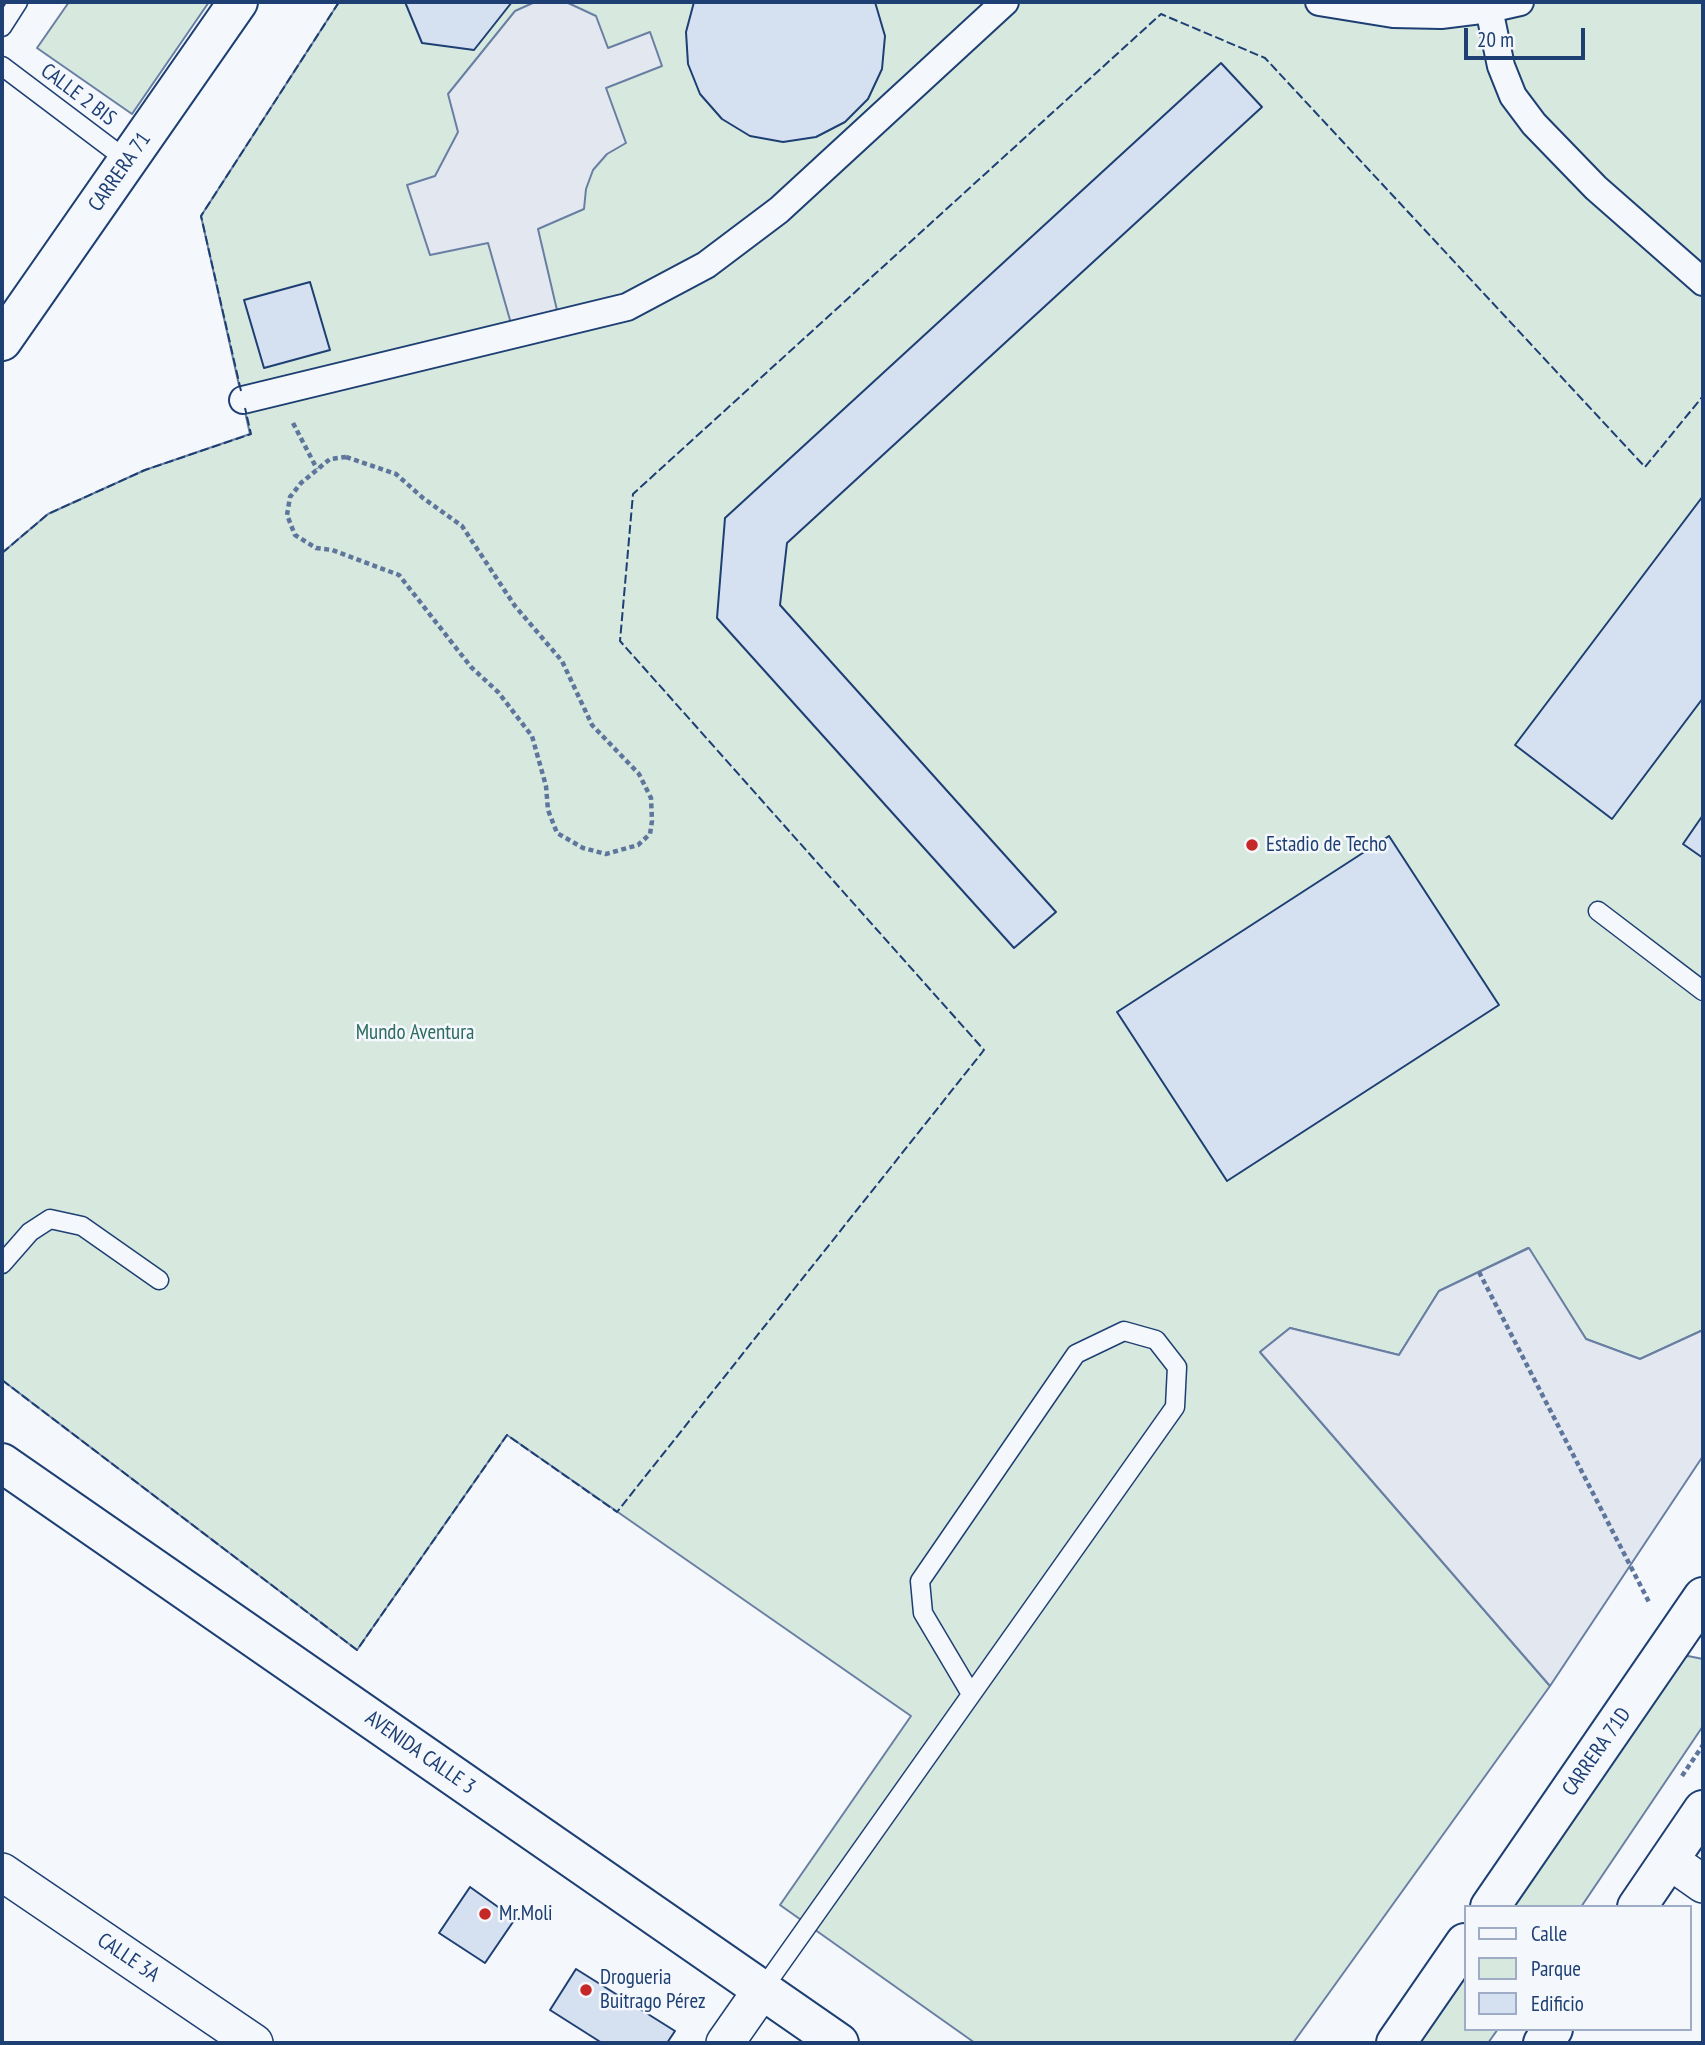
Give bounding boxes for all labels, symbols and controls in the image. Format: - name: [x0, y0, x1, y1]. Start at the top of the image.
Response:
- scale bar: [1467, 14, 1588, 58]
- text: 20 m: [1477, 26, 1514, 53]
- street label: CALLE 2 BIS: [35, 59, 121, 131]
- street label: CARRERA 71: [84, 127, 156, 217]
- place label: Estadio de Techo: [1266, 832, 1387, 858]
- marker: Estadio de Techo: [1244, 837, 1260, 853]
- park label: Mundo Aventura: [356, 1020, 474, 1046]
- street label: CARRERA 71D: [1557, 1703, 1637, 1801]
- street label: AVENIDA CALLE 3: [360, 1706, 480, 1800]
- place label: Mr.Moli: [499, 1901, 553, 1927]
- legend: [1464, 1905, 1691, 2031]
- marker: Mr.Moli: [477, 1906, 493, 1922]
- text: Calle: [1531, 1920, 1567, 1947]
- street label: CALLE 3A: [92, 1928, 164, 1988]
- text: Parque: [1531, 1955, 1581, 1982]
- place label: Drogueria Buitrago Pérez: [600, 1965, 705, 2015]
- marker: Drogueria Buitrago Pérez: [578, 1982, 594, 1998]
- text: Edificio: [1531, 1990, 1584, 2017]

